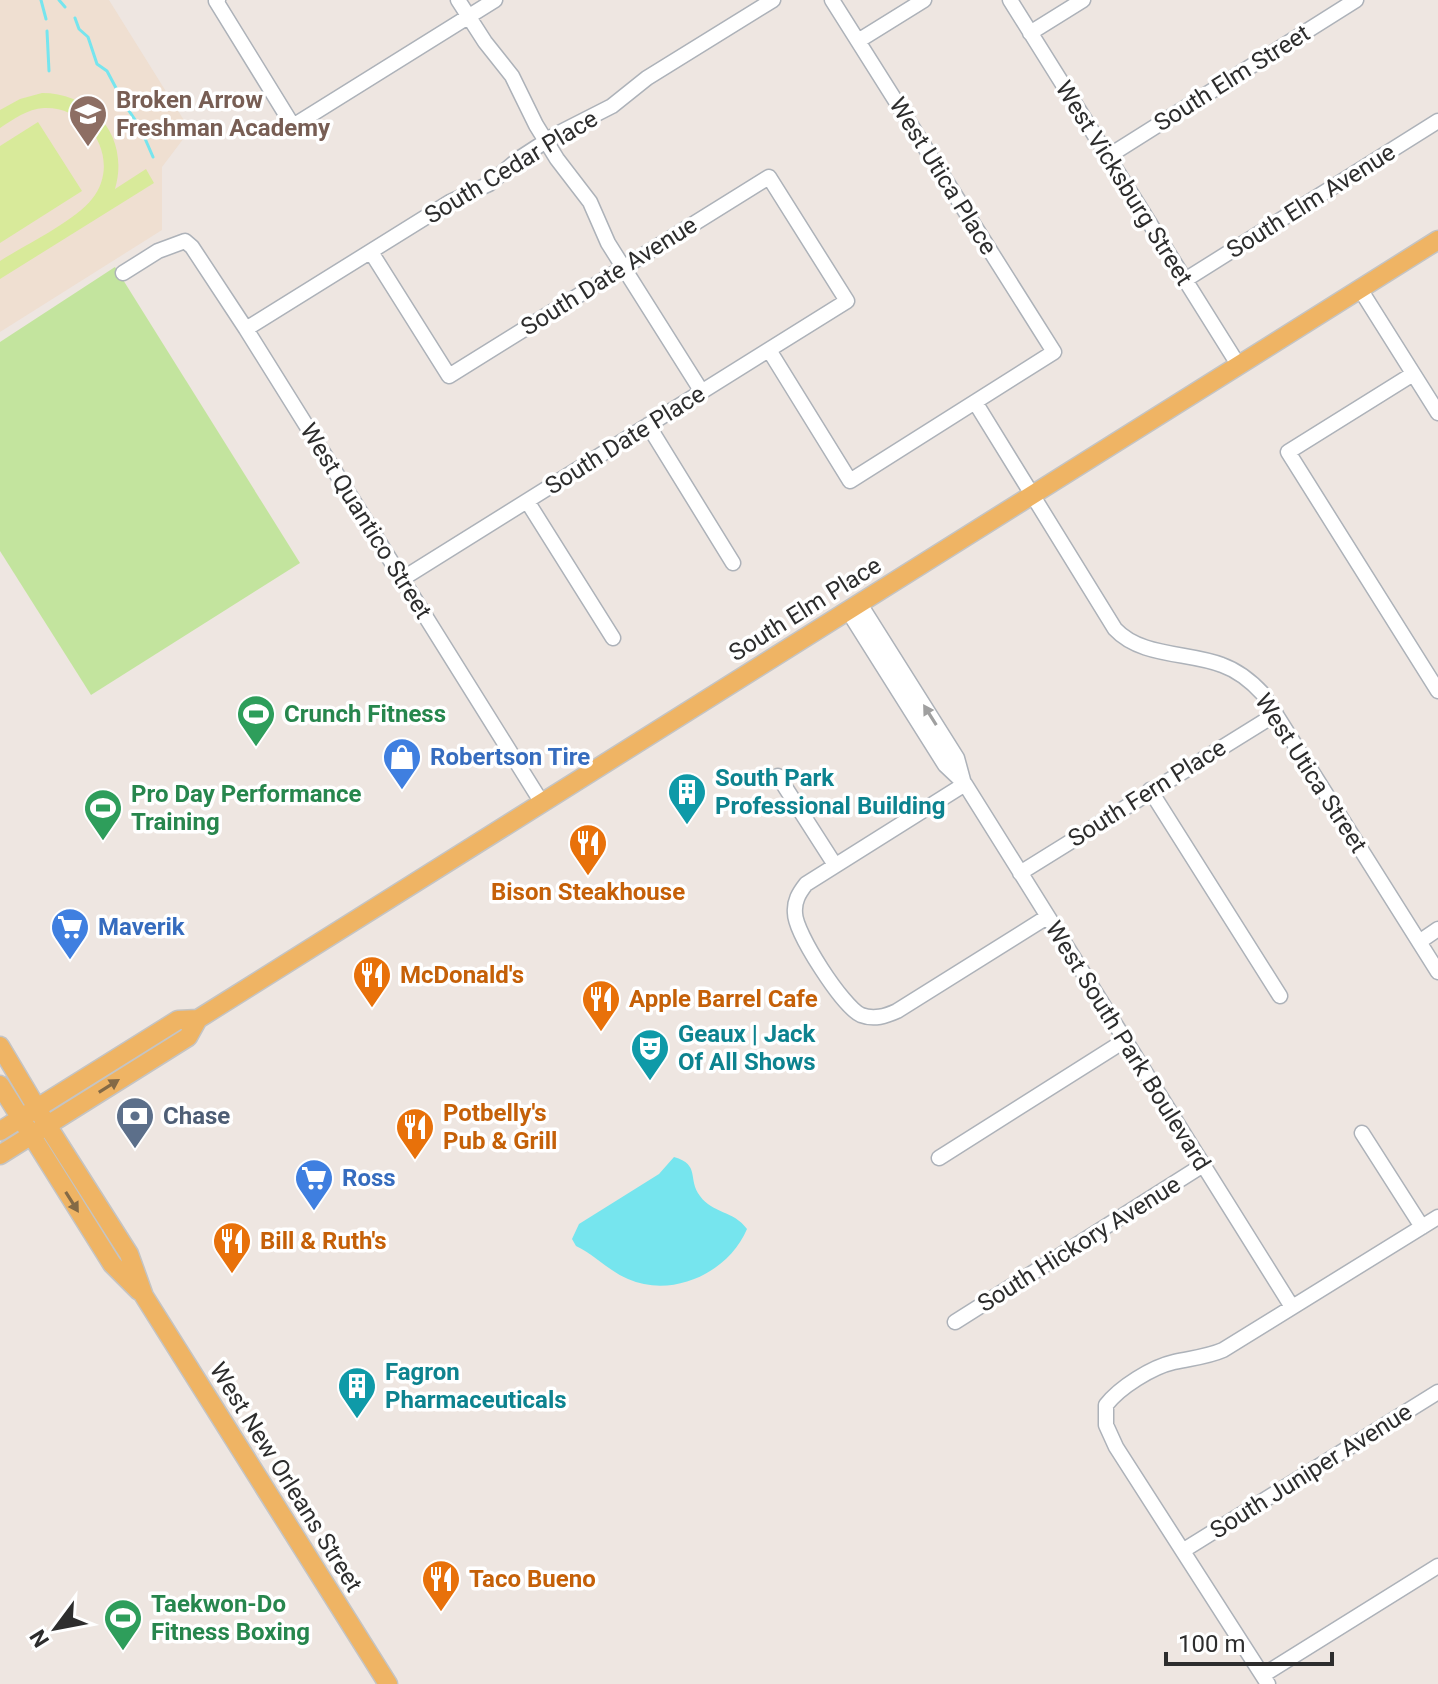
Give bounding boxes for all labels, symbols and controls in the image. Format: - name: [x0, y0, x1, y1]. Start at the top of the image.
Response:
- street label: South Elm Street: [1149, 19, 1315, 137]
- street label: West Vicksburg Street: [1050, 76, 1198, 290]
- place label: Broken Arrow Freshman Academy: [116, 86, 331, 142]
- street label: West Utica Place: [883, 92, 1003, 260]
- school or university icon: Broken Arrow Freshman Academy: [67, 93, 109, 148]
- street label: South Cedar Place: [420, 104, 602, 230]
- street label: South Elm Avenue: [1222, 138, 1400, 264]
- street label: South Date Avenue: [516, 211, 702, 341]
- street label: South Date Place: [540, 380, 710, 500]
- street label: West Quantico Street: [294, 418, 438, 624]
- street label: South Elm Place: [724, 551, 886, 667]
- street label: West Utica Street: [1249, 688, 1373, 858]
- sports icon: Crunch Fitness: [235, 693, 277, 748]
- place label: Crunch Fitness: [284, 700, 446, 728]
- one-way arrow: [923, 704, 937, 726]
- street label: South Fern Place: [1063, 733, 1231, 853]
- shop icon: Robertson Tire: [381, 736, 423, 791]
- place label: Robertson Tire: [430, 743, 590, 771]
- place label: South Park Professional Building: [715, 764, 945, 820]
- building icon: South Park Professional Building: [666, 771, 708, 826]
- place label: Pro Day Performance Training: [131, 780, 362, 836]
- sports icon: Pro Day Performance Training: [82, 787, 124, 842]
- restaurant icon: Bison Steakhouse: [567, 822, 609, 877]
- place label: Bison Steakhouse: [491, 878, 685, 906]
- supermarket icon: Maverik: [49, 906, 91, 961]
- place label: Maverik: [98, 913, 186, 941]
- street label: West South Park Boulevard: [1040, 916, 1216, 1176]
- restaurant icon: McDonald's: [351, 954, 393, 1009]
- place label: McDonald's: [400, 961, 524, 989]
- restaurant icon: Apple Barrel Cafe: [580, 978, 622, 1033]
- place label: Apple Barrel Cafe: [629, 985, 818, 1013]
- place label: Geaux | Jack Of All Shows: [678, 1020, 817, 1076]
- theatre icon: Geaux | Jack Of All Shows: [629, 1027, 671, 1082]
- one-way arrow: [98, 1080, 120, 1094]
- bank icon: Chase: [114, 1095, 156, 1150]
- place label: Potbelly's Pub & Grill: [443, 1099, 557, 1155]
- place label: Chase: [163, 1102, 230, 1130]
- restaurant icon: Potbelly's Pub & Grill: [394, 1106, 436, 1161]
- supermarket icon: Ross: [293, 1157, 335, 1212]
- place label: Ross: [342, 1164, 396, 1192]
- street label: South Hickory Avenue: [972, 1170, 1186, 1318]
- one-way arrow: [65, 1191, 80, 1212]
- restaurant icon: Bill & Ruth's: [211, 1220, 253, 1275]
- place label: Bill & Ruth's: [260, 1227, 387, 1255]
- street label: West New Orleans Street: [204, 1357, 368, 1597]
- place label: Fagron Pharmaceuticals: [385, 1358, 567, 1414]
- building icon: Fagron Pharmaceuticals: [336, 1365, 378, 1420]
- street label: South Juniper Avenue: [1205, 1398, 1417, 1544]
- restaurant icon: Taco Bueno: [420, 1558, 462, 1613]
- place label: Taco Bueno: [469, 1565, 596, 1593]
- north arrow: [16, 1588, 96, 1668]
- place label: Taekwon-Do Fitness Boxing: [151, 1590, 310, 1646]
- sports icon: Taekwon-Do Fitness Boxing: [102, 1597, 144, 1652]
- scale bar: [1166, 1616, 1332, 1666]
- text: N: [25, 1625, 54, 1652]
- text: 100 m: [1178, 1630, 1245, 1658]

